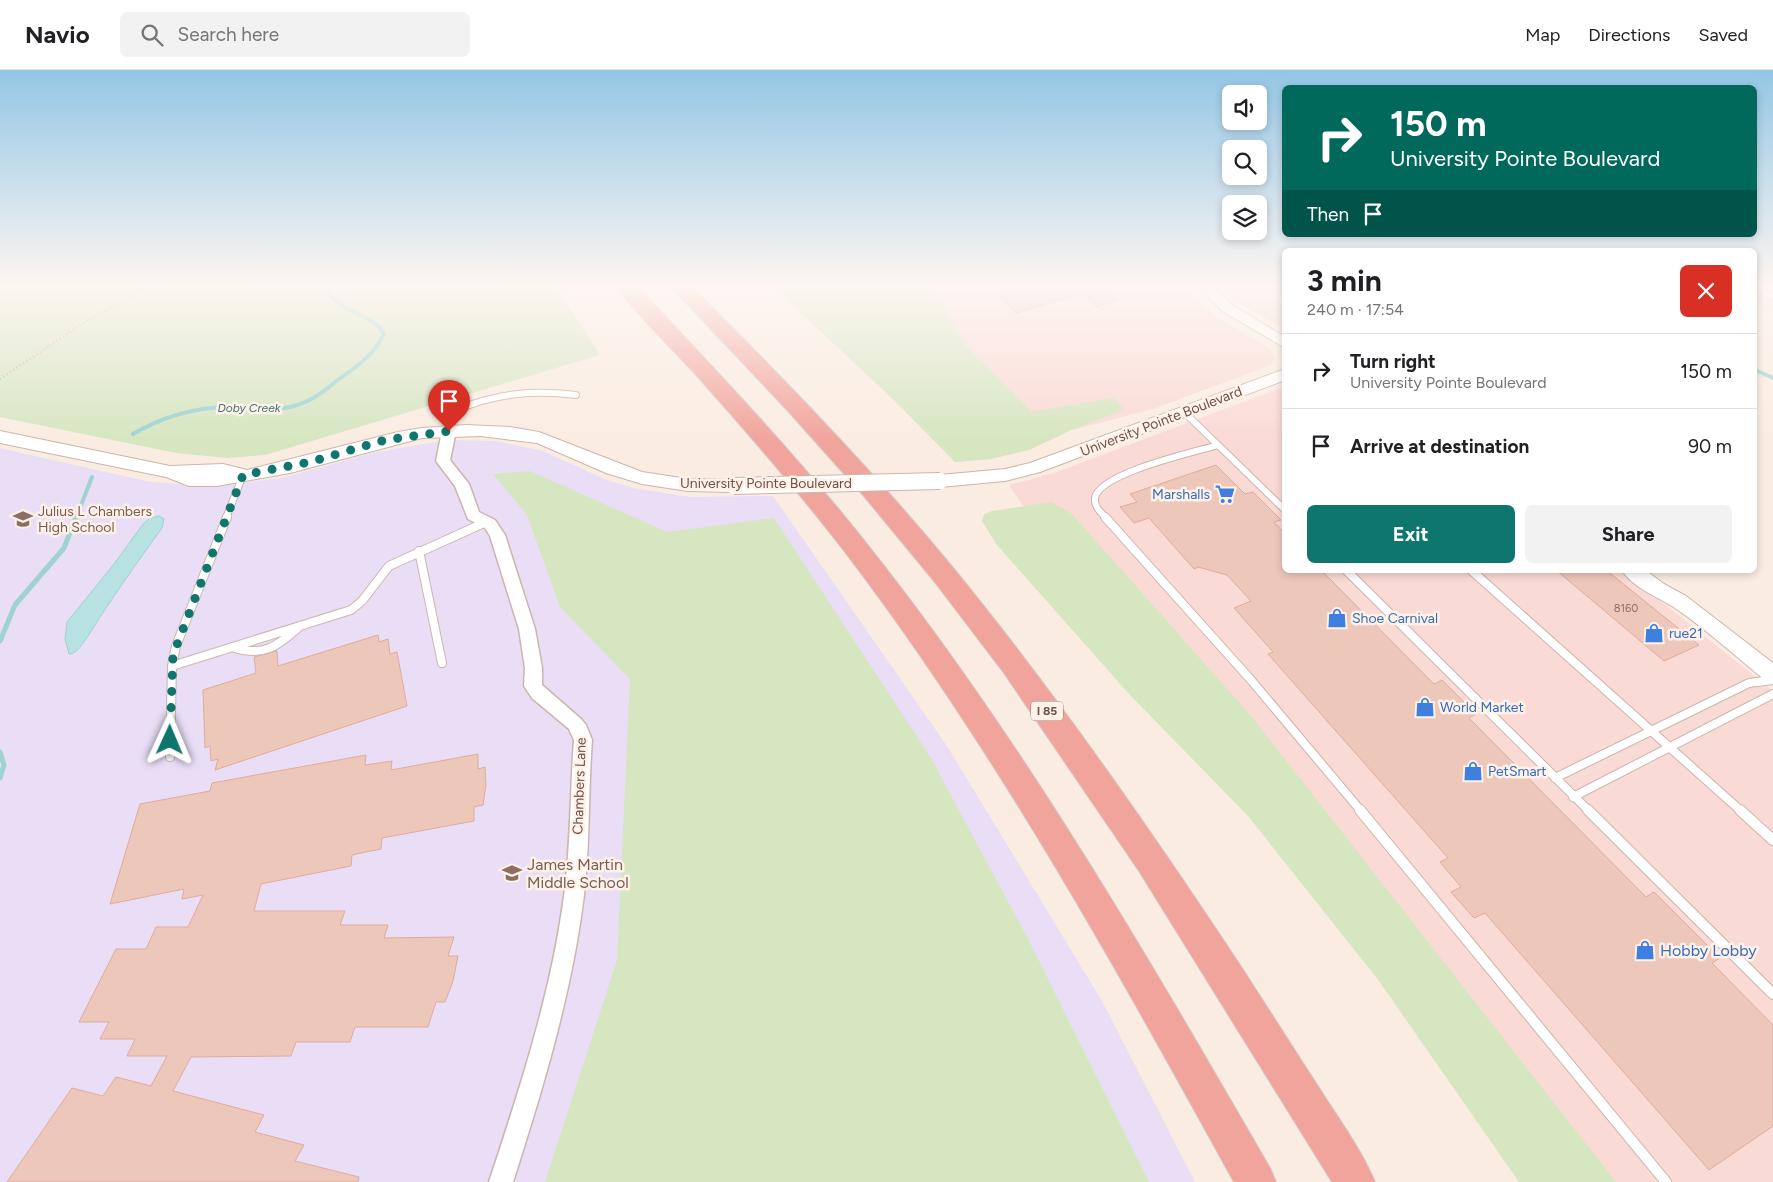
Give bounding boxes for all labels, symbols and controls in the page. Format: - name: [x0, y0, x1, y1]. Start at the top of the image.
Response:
- search box: [120, 12, 470, 57]
- text: Navio: [25, 20, 90, 49]
- icon: search: [138, 21, 166, 49]
- text: Search here: [178, 23, 279, 46]
- text: Map: [1525, 24, 1560, 46]
- text: Directions: [1588, 24, 1670, 46]
- text: Saved: [1698, 24, 1748, 46]
- map controls: [1222, 85, 1267, 240]
- button: sound: [1222, 85, 1267, 130]
- text: 150 m: [1390, 103, 1487, 145]
- icon: right: [1307, 105, 1372, 170]
- button: search: [1222, 140, 1267, 185]
- text: University Pointe Boulevard: [1390, 145, 1660, 172]
- button: layers: [1222, 195, 1267, 240]
- icon: arrive: [1359, 200, 1387, 228]
- text: Then: [1307, 203, 1349, 226]
- text: 3 min: [1307, 262, 1382, 299]
- button: close: [1680, 265, 1732, 317]
- text: 240 m · 17:54: [1307, 300, 1404, 319]
- text: Turn right: [1350, 350, 1436, 373]
- icon: right: [1307, 357, 1335, 385]
- text: 150 m: [1680, 360, 1732, 383]
- text: University Pointe Boulevard: [1350, 373, 1547, 392]
- pin: [428, 380, 470, 431]
- street label: University Pointe Boulevard: [1078, 383, 1245, 460]
- icon: arrive: [435, 387, 463, 415]
- water label: Doby Creek: [217, 401, 282, 415]
- icon: arrive: [1307, 432, 1335, 460]
- text: Arrive at destination: [1350, 435, 1529, 458]
- text: 90 m: [1688, 435, 1732, 458]
- street label: University Pointe Boulevard: [680, 475, 852, 492]
- supermarket icon: Marshalls: [1214, 483, 1236, 505]
- place label: Marshalls: [1152, 486, 1210, 503]
- place label: Julius L Chambers High School: [38, 503, 152, 536]
- button: Exit: [1307, 505, 1515, 563]
- button: Share: [1525, 505, 1732, 563]
- school or university icon: Julius L Chambers High School: [12, 508, 34, 530]
- house number: 8160: [1614, 602, 1638, 615]
- shop icon: Shoe Carnival: [1326, 607, 1348, 629]
- place label: Shoe Carnival: [1352, 610, 1438, 627]
- shop icon: rue21: [1643, 622, 1665, 644]
- place label: rue21: [1669, 625, 1703, 642]
- shop icon: World Market: [1414, 696, 1436, 718]
- place label: World Market: [1440, 699, 1524, 716]
- road number: I 85: [1031, 701, 1063, 720]
- position arrow: [143, 713, 195, 765]
- street label: Chambers Lane: [569, 737, 590, 835]
- shop icon: PetSmart: [1462, 760, 1484, 782]
- place label: PetSmart: [1488, 763, 1547, 780]
- place label: James Martin Middle School: [527, 855, 629, 892]
- school or university icon: James Martin Middle School: [501, 862, 523, 884]
- shop icon: Hobby Lobby: [1634, 939, 1656, 961]
- place label: Hobby Lobby: [1660, 941, 1757, 960]

